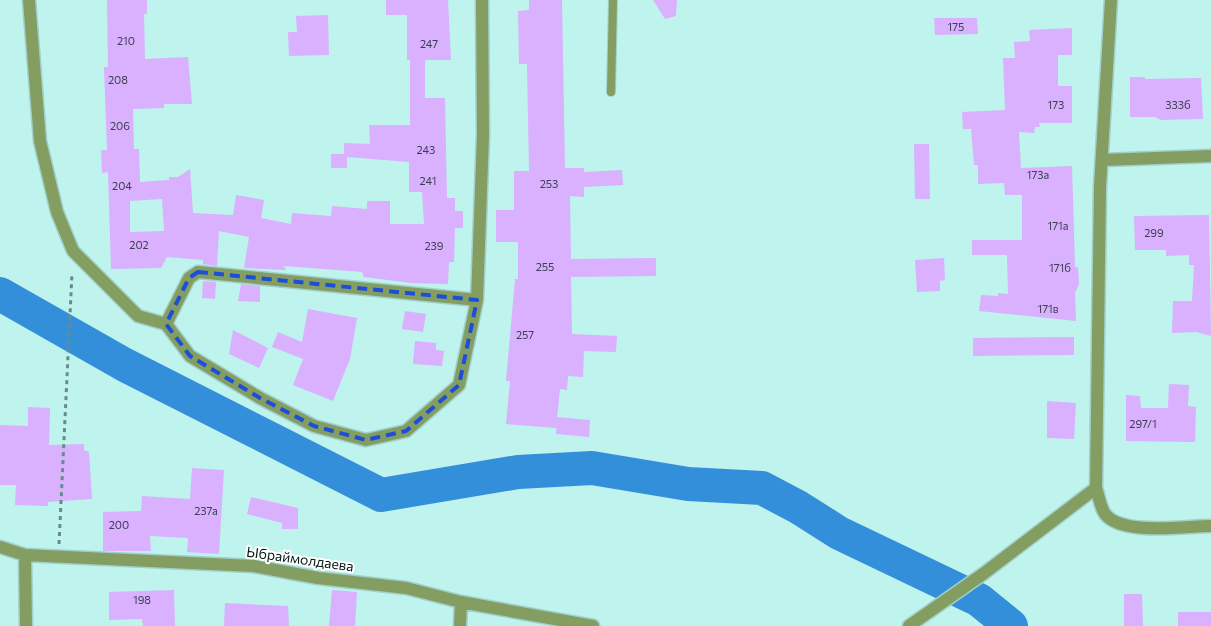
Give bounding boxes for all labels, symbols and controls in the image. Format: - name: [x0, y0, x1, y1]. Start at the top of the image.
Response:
- house number: 175: [948, 20, 964, 33]
- house number: 210: [117, 34, 135, 47]
- house number: 247: [420, 37, 438, 50]
- house number: 208: [108, 73, 128, 86]
- house number: 173: [1048, 98, 1064, 111]
- house number: 333б: [1165, 98, 1191, 111]
- house number: 206: [110, 119, 130, 132]
- house number: 243: [417, 143, 435, 156]
- house number: 173а: [1027, 168, 1049, 181]
- house number: 241: [420, 174, 436, 187]
- house number: 253: [540, 177, 558, 190]
- house number: 204: [112, 179, 132, 192]
- house number: 171а: [1048, 219, 1068, 232]
- house number: 299: [1144, 226, 1164, 239]
- house number: 202: [129, 238, 149, 251]
- house number: 239: [424, 239, 444, 252]
- house number: 255: [536, 260, 554, 273]
- house number: 171б: [1049, 261, 1071, 274]
- house number: 171в: [1037, 302, 1059, 315]
- house number: 257: [516, 328, 534, 341]
- house number: 297/1: [1129, 417, 1157, 430]
- house number: 237а: [194, 504, 218, 517]
- house number: 200: [109, 518, 129, 531]
- street label: Ыбраймолдаева: [245, 543, 355, 574]
- house number: 198: [133, 593, 151, 606]

